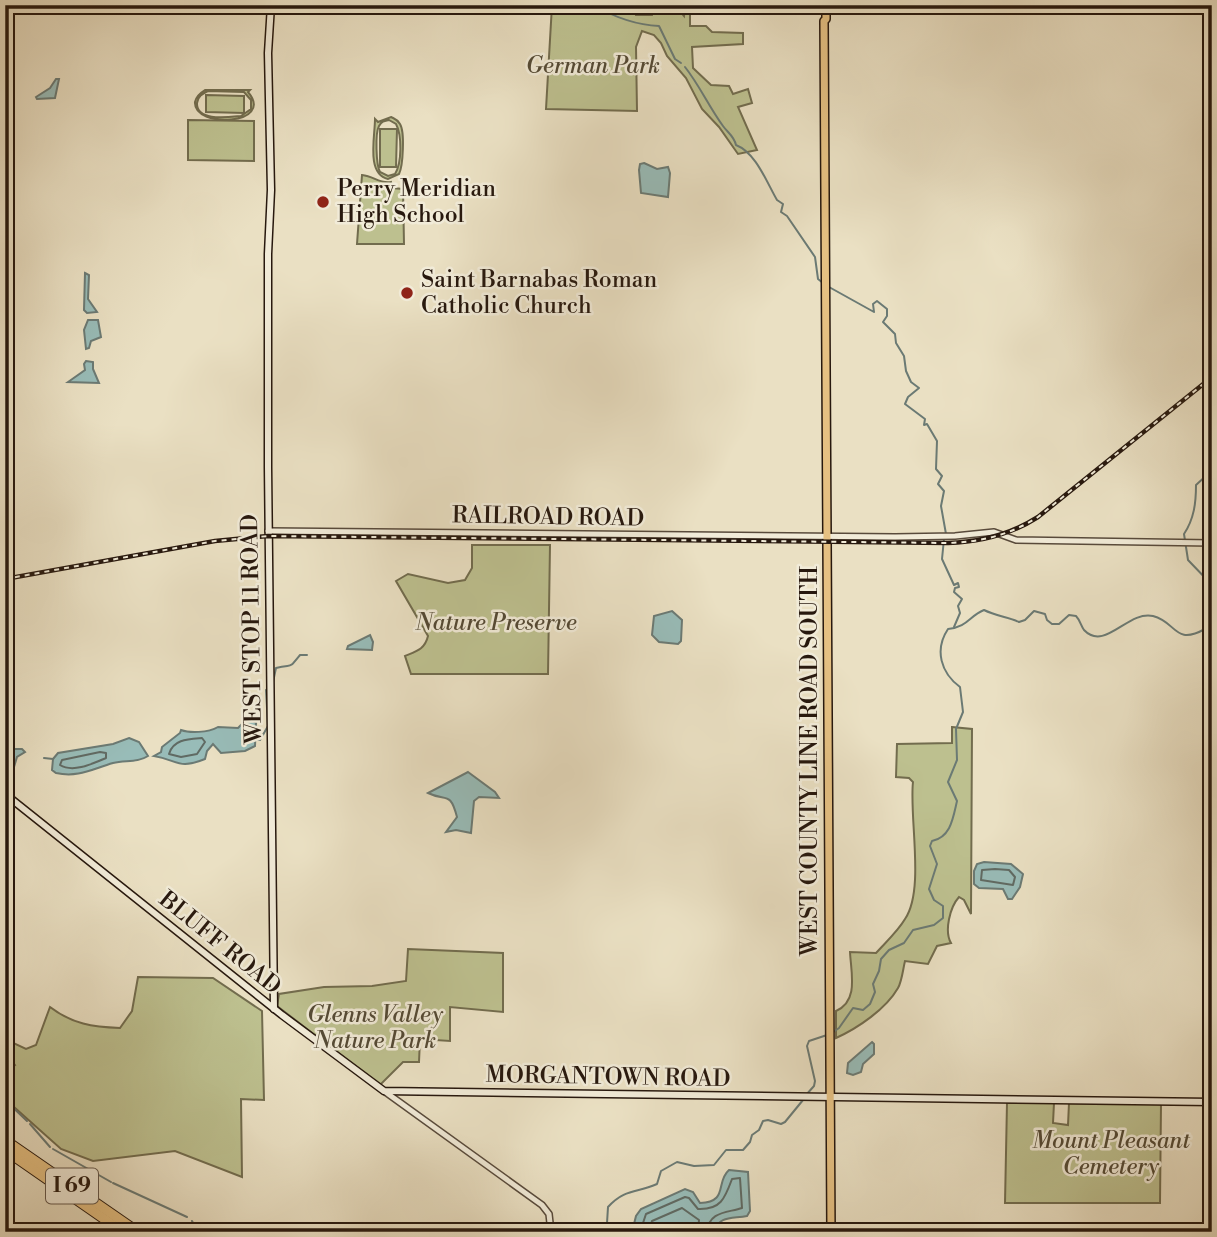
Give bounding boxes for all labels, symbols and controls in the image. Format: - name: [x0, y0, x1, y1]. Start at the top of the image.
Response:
- park label: German Park: [526, 52, 660, 80]
- place label: Perry Meridian High School: [337, 175, 496, 229]
- marker: Perry Meridian High School: [315, 194, 331, 210]
- place label: Saint Barnabas Roman Catholic Church: [421, 266, 657, 320]
- marker: Saint Barnabas Roman Catholic Church: [399, 285, 415, 301]
- street label: RAILROAD ROAD: [452, 501, 644, 533]
- street label: WEST STOP 11 ROAD: [236, 514, 268, 745]
- street label: WEST COUNTY LINE ROAD SOUTH: [796, 565, 824, 957]
- park label: Nature Preserve: [414, 609, 577, 637]
- street label: BLUFF ROAD: [153, 885, 287, 1001]
- park label: Glenns Valley Nature Park: [307, 1001, 444, 1055]
- street label: MORGANTOWN ROAD: [485, 1061, 731, 1093]
- park label: Mount Pleasant Cemetery: [1032, 1127, 1190, 1181]
- road number: I 69: [46, 1168, 98, 1204]

